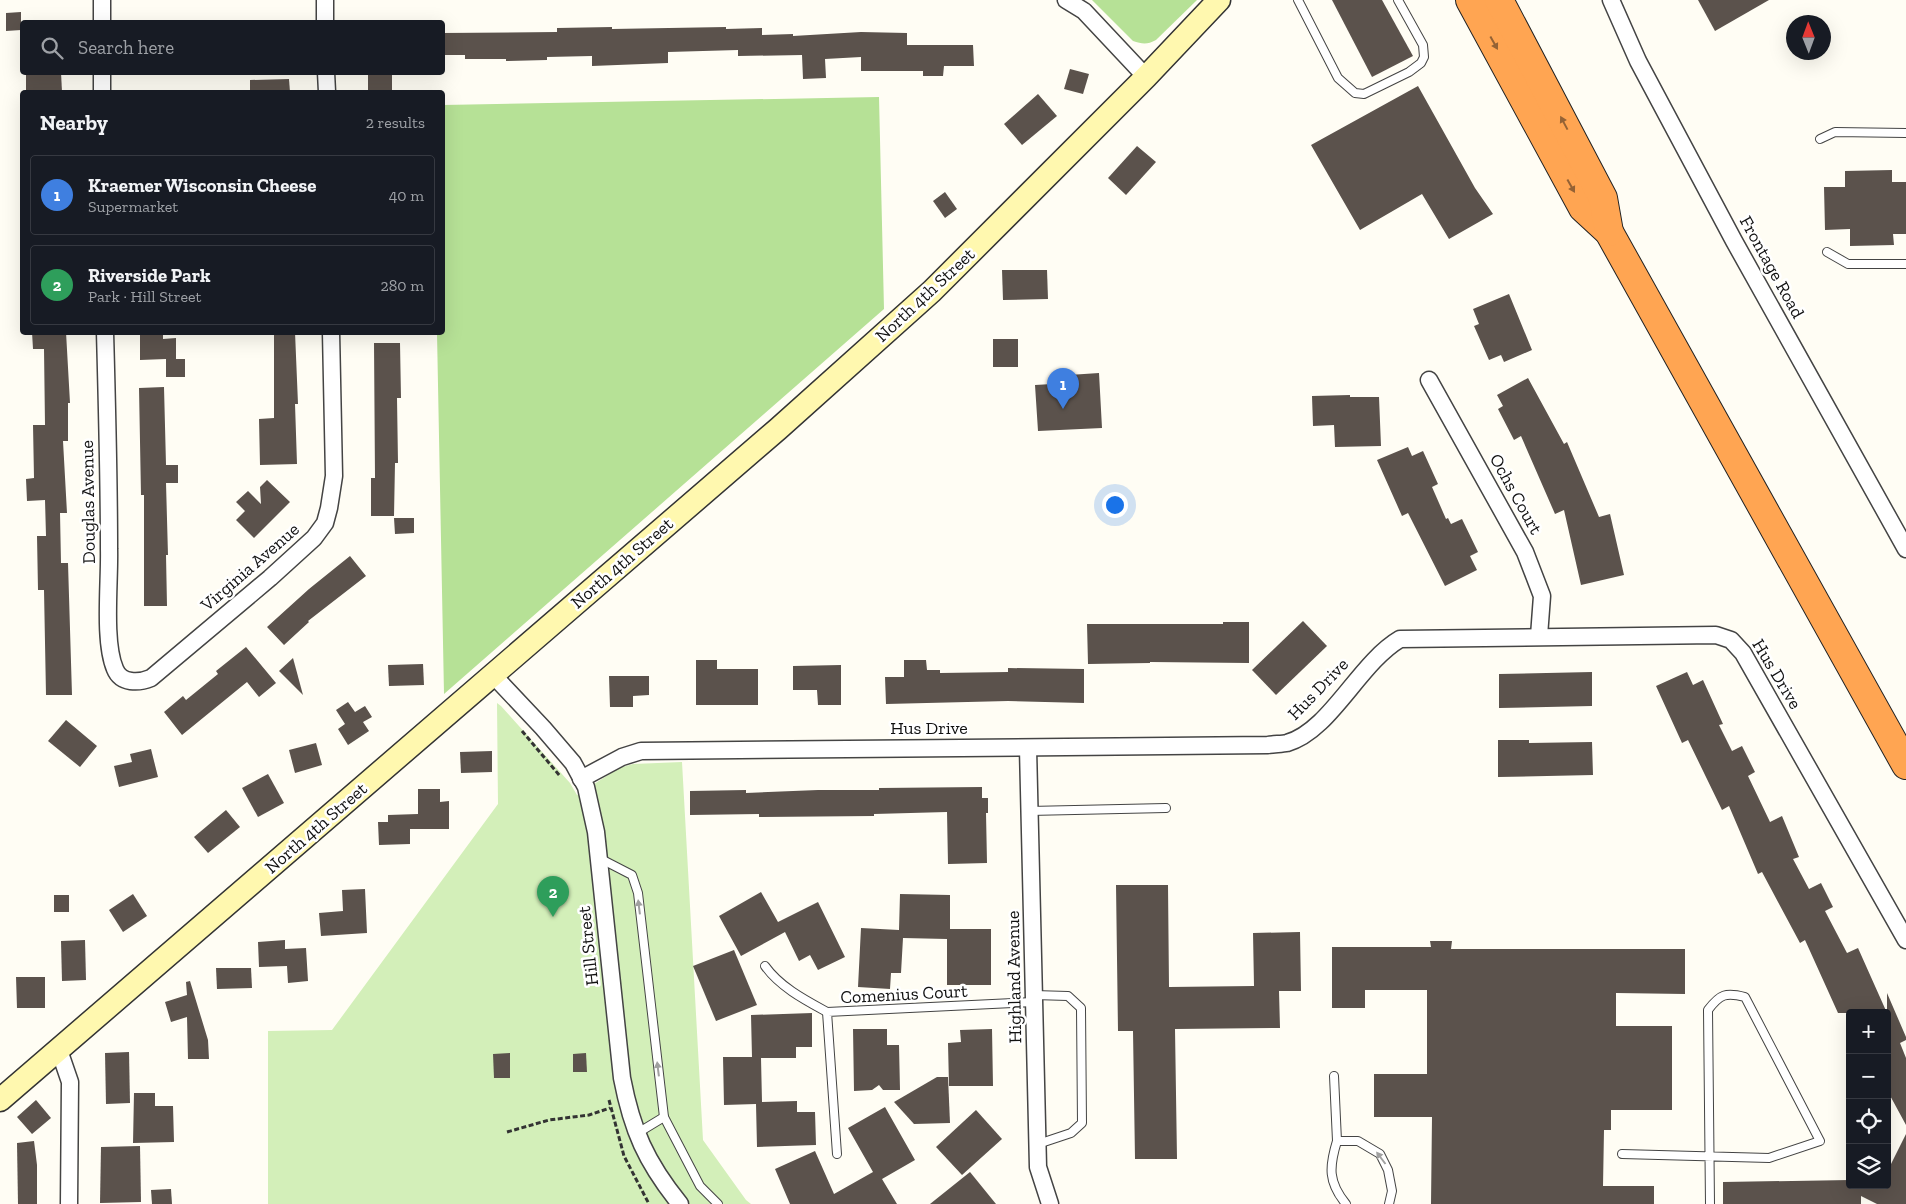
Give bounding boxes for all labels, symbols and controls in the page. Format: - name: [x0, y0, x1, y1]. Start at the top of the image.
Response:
- north arrow: [1786, 15, 1831, 60]
- search box: [20, 20, 445, 75]
- icon: search: [38, 34, 66, 62]
- text: Search here: [78, 36, 174, 59]
- one-way arrow: [1489, 36, 1498, 50]
- text: Nearby: [40, 110, 108, 135]
- text: 2 results: [366, 113, 425, 132]
- one-way arrow: [1560, 116, 1568, 131]
- text: Kraemer Wisconsin Cheese: [88, 174, 316, 197]
- one-way arrow: [1567, 178, 1575, 193]
- text: 1: [54, 186, 60, 205]
- text: 40 m: [389, 186, 424, 205]
- text: Supermarket: [88, 197, 178, 216]
- street label: Frontage Road: [1735, 212, 1809, 322]
- street label: North 4th Street: [871, 243, 980, 347]
- text: Riverside Park: [88, 264, 210, 287]
- text: 2: [53, 276, 61, 295]
- text: 280 m: [380, 276, 424, 295]
- text: Park · Hill Street: [88, 287, 201, 306]
- pin: 1: [1047, 368, 1079, 409]
- street label: Douglas Avenue: [76, 440, 100, 564]
- street label: Ochs Court: [1485, 450, 1547, 538]
- your location: [1102, 492, 1128, 518]
- street label: North 4th Street: [566, 512, 678, 613]
- street label: Virginia Avenue: [195, 518, 304, 616]
- street label: Hus Drive: [1748, 635, 1806, 713]
- street label: Hus Drive: [1283, 653, 1353, 725]
- street label: Hus Drive: [890, 717, 968, 739]
- street label: North 4th Street: [260, 777, 372, 878]
- pin: 2: [537, 876, 569, 917]
- one-way arrow: [635, 899, 643, 915]
- street label: Hill Street: [573, 905, 603, 987]
- street label: Highland Avenue: [1002, 910, 1026, 1044]
- street label: Comenius Court: [840, 980, 969, 1008]
- map controls: [1846, 1009, 1891, 1189]
- button: +: [1846, 1009, 1891, 1054]
- button: −: [1846, 1054, 1891, 1099]
- one-way arrow: [654, 1060, 662, 1076]
- button: locate: [1846, 1099, 1891, 1144]
- button: layers: [1846, 1144, 1891, 1189]
- one-way arrow: [1376, 1151, 1386, 1165]

